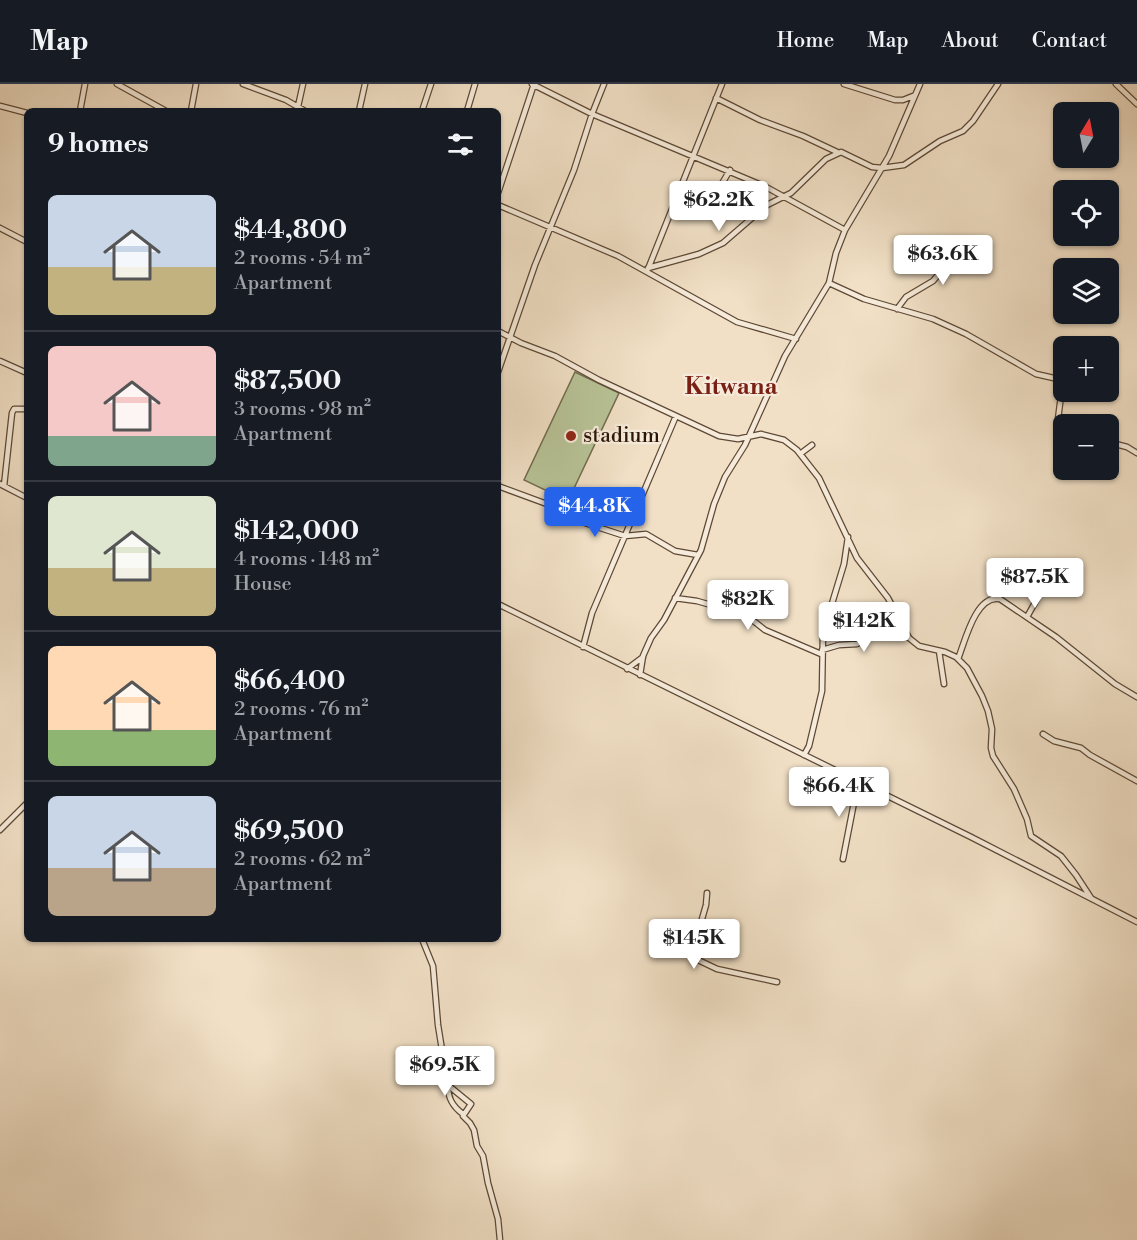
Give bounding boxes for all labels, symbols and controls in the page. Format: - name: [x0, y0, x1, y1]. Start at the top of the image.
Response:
- text: Map: [30, 24, 89, 59]
- text: Home: [777, 28, 834, 54]
- text: Map: [867, 28, 909, 54]
- text: About: [942, 28, 999, 54]
- text: Contact: [1032, 28, 1107, 54]
- north arrow: [1053, 102, 1119, 168]
- map controls: [1053, 102, 1119, 480]
- text: 9 homes: [48, 128, 149, 160]
- icon: filters: [444, 128, 477, 161]
- button: locate: [1053, 180, 1119, 246]
- pin: $62.2K: [670, 181, 768, 232]
- text: $62.2K: [683, 188, 755, 213]
- text: $44,800: [234, 214, 347, 246]
- icon: home: [96, 219, 168, 291]
- pin: $63.6K: [894, 235, 992, 286]
- text: $63.6K: [908, 242, 978, 267]
- text: 2 rooms · 54 m²: [234, 246, 370, 271]
- button: layers: [1053, 258, 1119, 324]
- text: Apartment: [234, 271, 332, 296]
- button: +: [1053, 336, 1119, 402]
- text: $87,500: [234, 365, 342, 397]
- icon: home: [96, 370, 168, 442]
- district label: Kitwana: [685, 372, 778, 402]
- text: 3 rooms · 98 m²: [234, 397, 371, 422]
- button: −: [1053, 414, 1119, 480]
- text: Apartment: [234, 422, 332, 447]
- place label: stadium: [583, 423, 660, 449]
- marker: stadium: [564, 429, 578, 443]
- pin: $44.8K: [546, 487, 644, 538]
- text: $44.8K: [558, 494, 632, 519]
- text: $142,000: [234, 515, 359, 547]
- icon: home: [96, 520, 168, 592]
- text: 4 rooms · 148 m²: [234, 547, 379, 572]
- pin: $87.5K: [986, 558, 1084, 609]
- text: $87.5K: [1000, 565, 1070, 590]
- text: House: [234, 572, 292, 597]
- pin: $82K: [712, 580, 784, 631]
- text: $82K: [721, 587, 775, 612]
- pin: $142K: [822, 602, 906, 653]
- text: $142K: [833, 609, 895, 634]
- text: $66,400: [234, 665, 345, 697]
- icon: home: [96, 670, 168, 742]
- text: 2 rooms · 76 m²: [234, 697, 368, 722]
- text: Apartment: [234, 722, 332, 747]
- pin: $66.4K: [790, 767, 888, 818]
- text: $66.4K: [803, 774, 875, 799]
- text: $69,500: [234, 815, 344, 847]
- icon: home: [96, 820, 168, 892]
- text: 2 rooms · 62 m²: [234, 847, 370, 872]
- text: Apartment: [234, 872, 332, 897]
- pin: $145K: [652, 919, 736, 970]
- text: $145K: [663, 926, 725, 951]
- pin: $69.5K: [396, 1046, 494, 1097]
- text: $69.5K: [409, 1053, 481, 1078]

